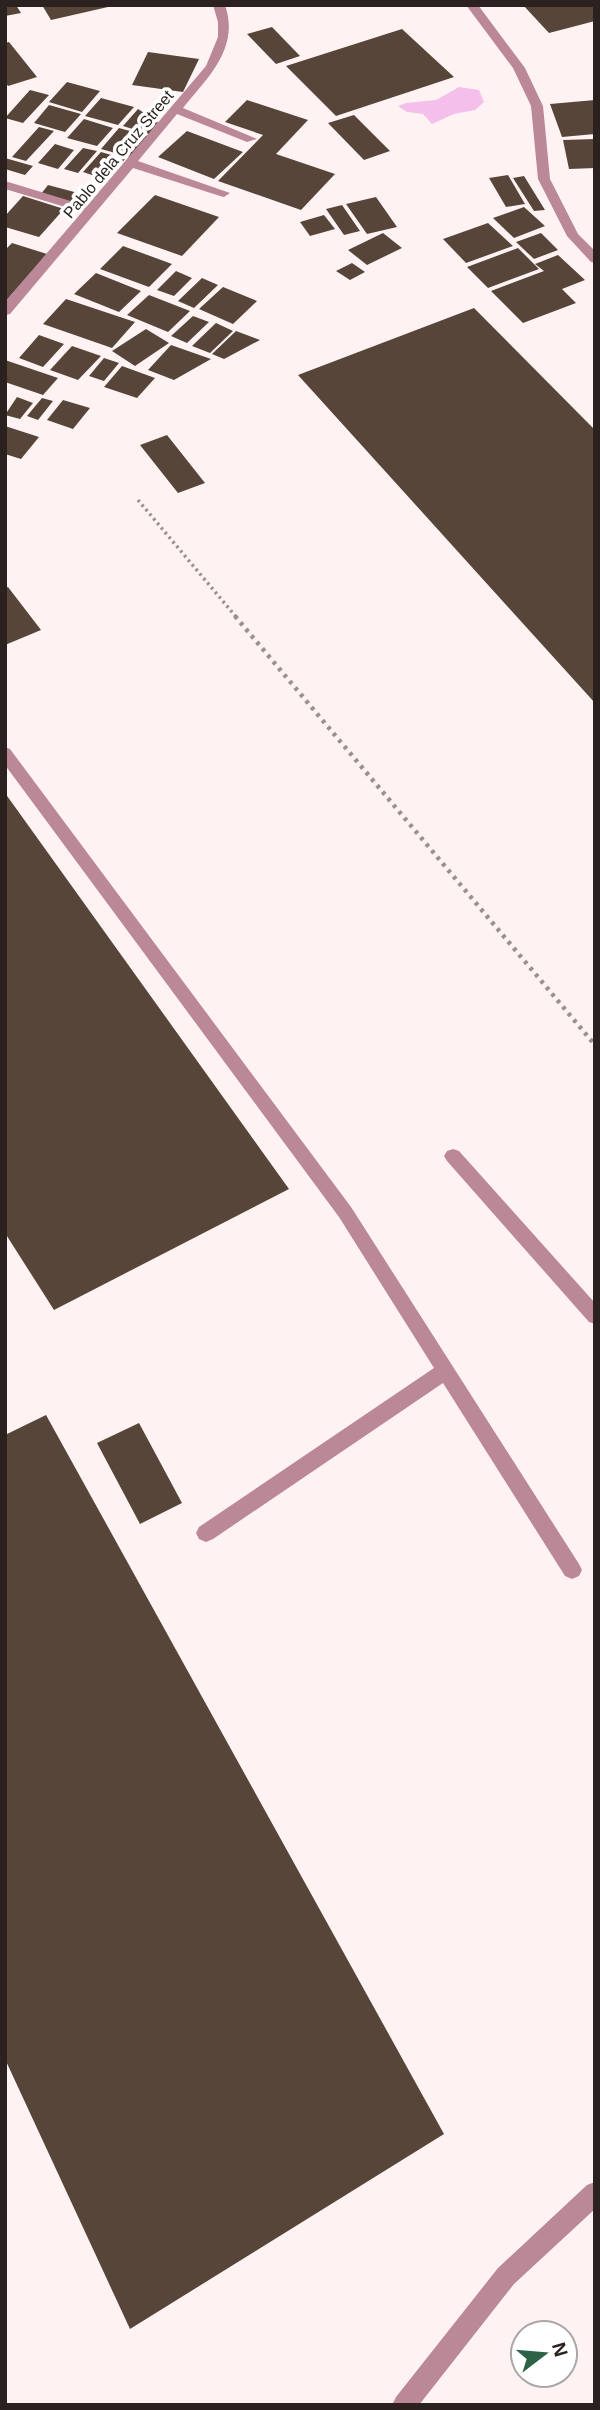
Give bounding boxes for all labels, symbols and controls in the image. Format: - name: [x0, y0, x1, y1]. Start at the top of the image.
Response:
- street label: Pablo dela Cruz Street: [60, 87, 177, 221]
- north arrow: [509, 2319, 579, 2389]
- text: N: [548, 2340, 572, 2359]

